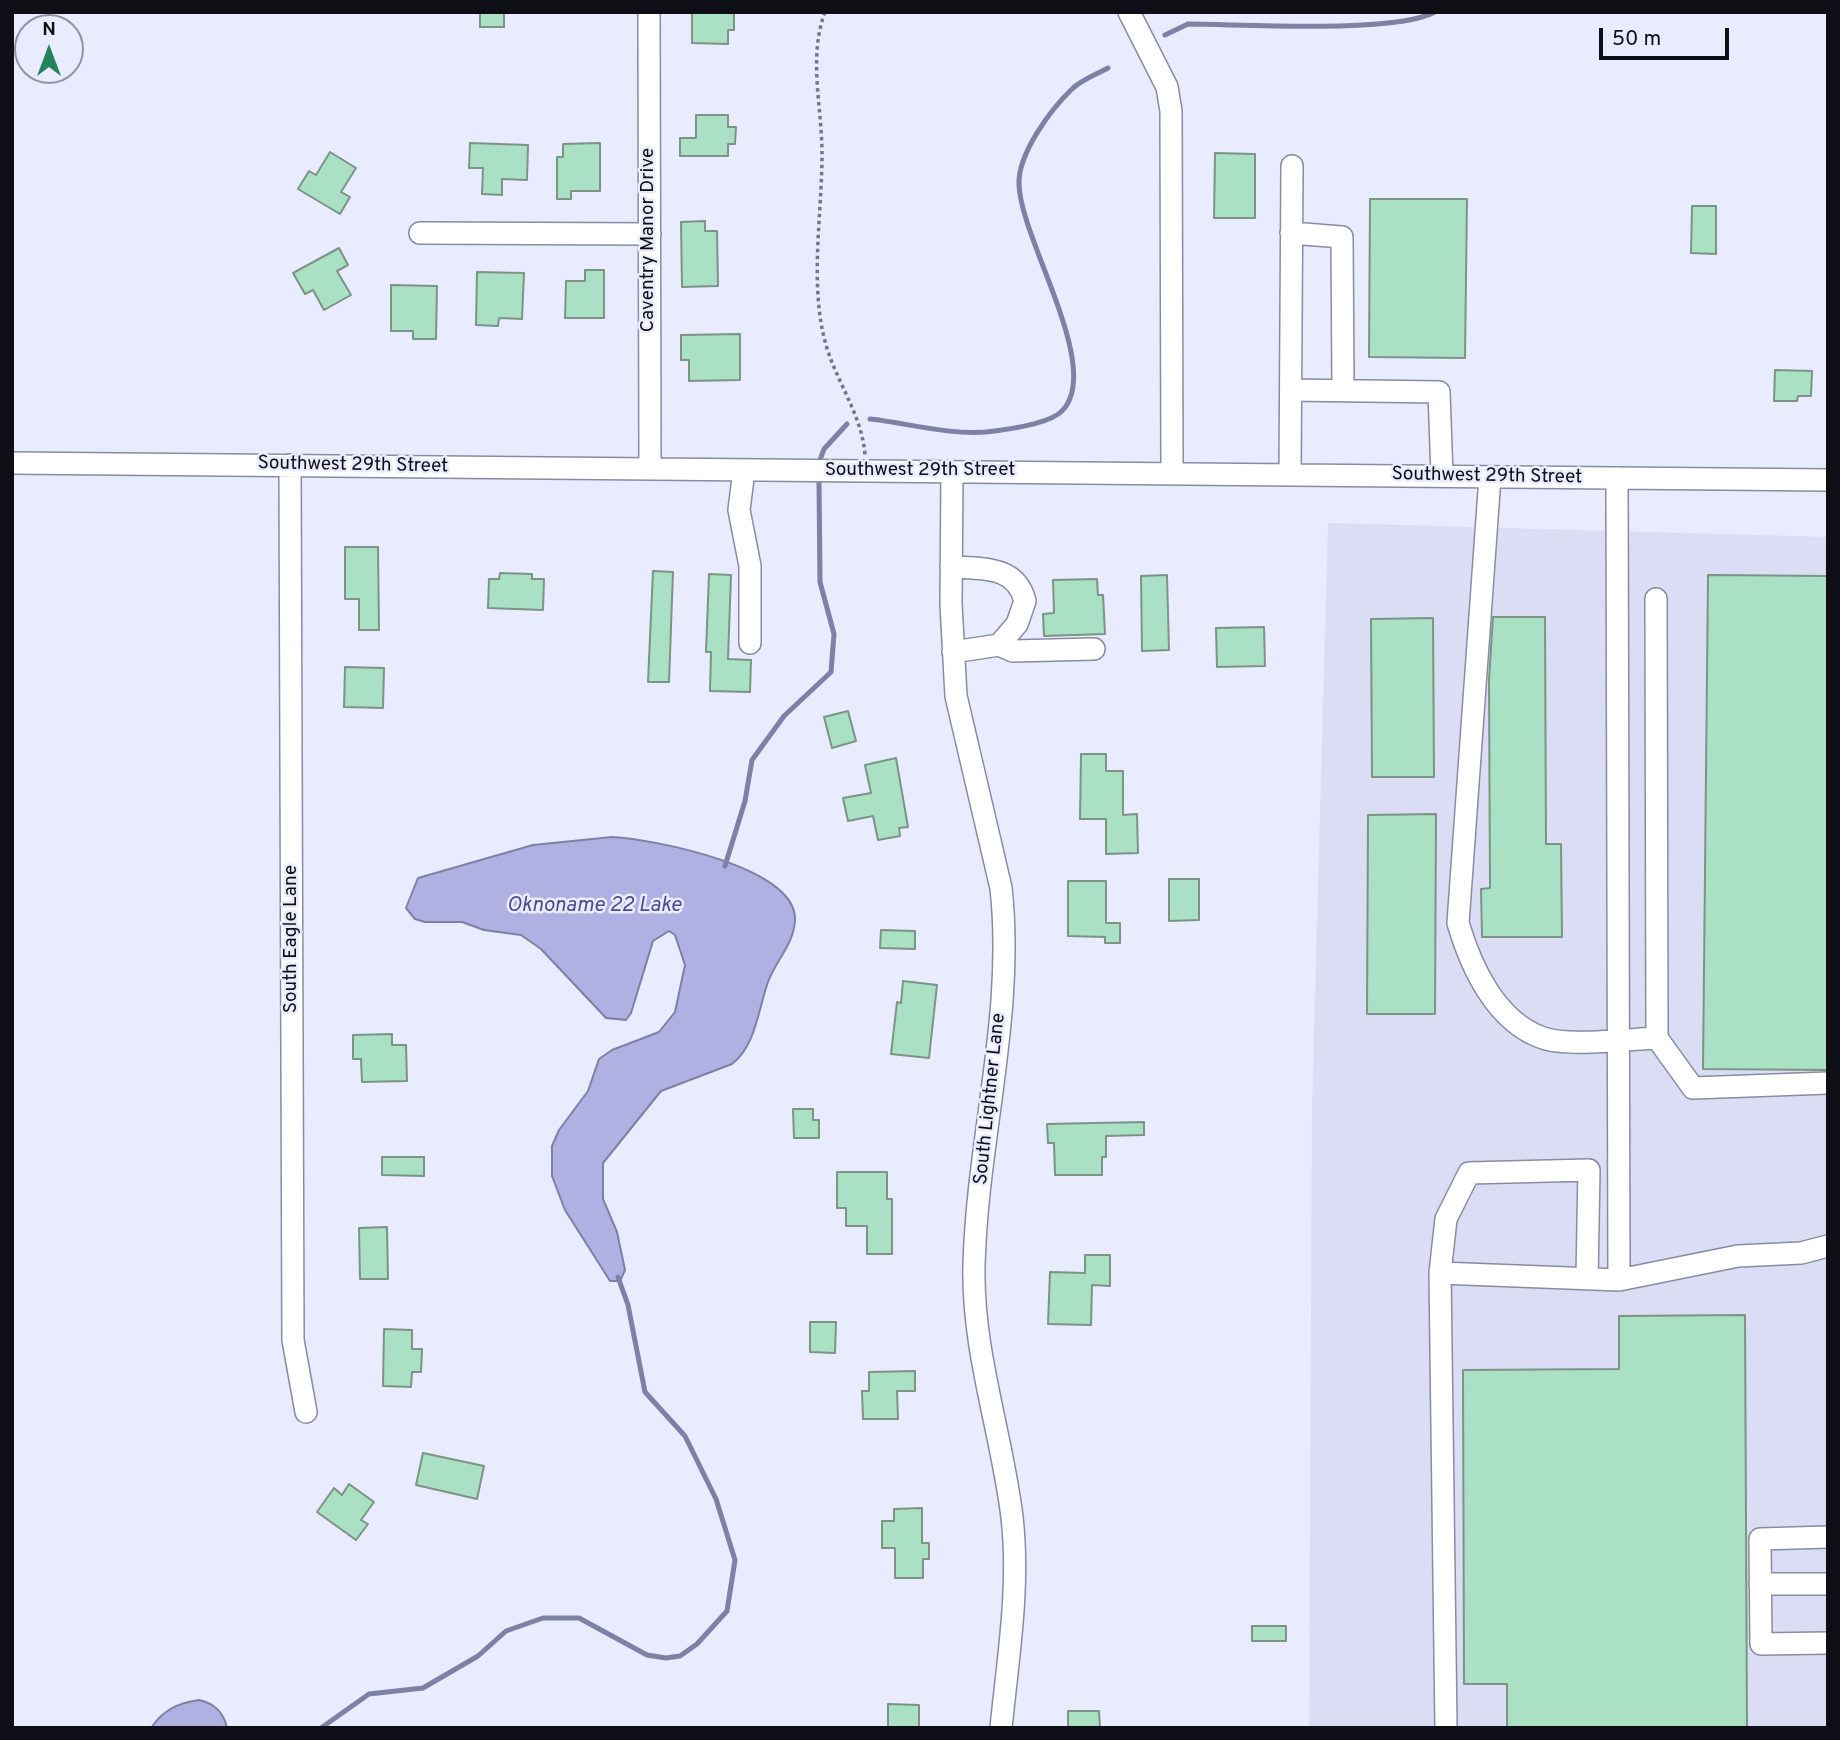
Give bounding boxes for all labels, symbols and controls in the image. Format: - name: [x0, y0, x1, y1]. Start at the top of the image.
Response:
- north arrow: [14, 14, 84, 84]
- scale bar: [1602, 14, 1731, 58]
- text: N: [42, 18, 56, 42]
- text: 50 m: [1612, 26, 1661, 53]
- street label: Caventry Manor Drive: [638, 148, 660, 332]
- street label: Southwest 29th Street: [257, 453, 449, 479]
- street label: Southwest 29th Street: [825, 460, 1015, 482]
- street label: Southwest 29th Street: [1391, 464, 1583, 490]
- street label: South Eagle Lane: [281, 865, 303, 1013]
- water label: Oknoname 22 Lake: [507, 894, 681, 920]
- street label: South Lightner Lane: [971, 1012, 1011, 1186]

